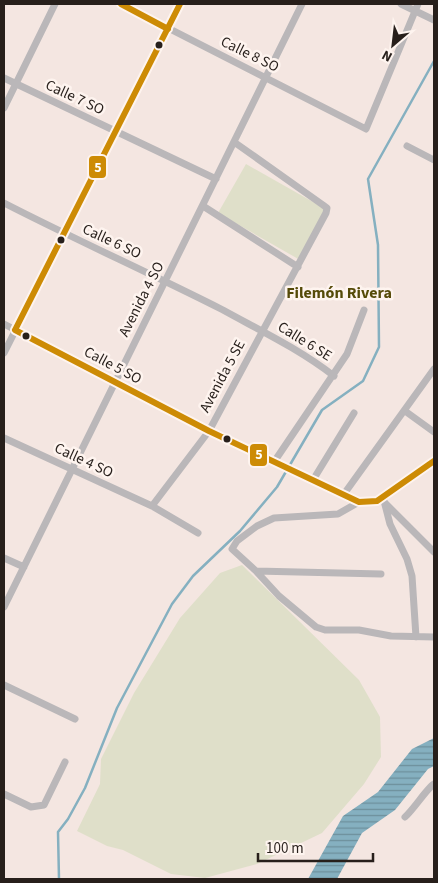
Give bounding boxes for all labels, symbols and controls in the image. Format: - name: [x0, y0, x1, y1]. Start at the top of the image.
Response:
- north arrow: [368, 20, 418, 70]
- street label: Calle 8 SO: [217, 31, 283, 78]
- unlabelled marker: [154, 40, 164, 50]
- text: N: [379, 45, 396, 67]
- street label: Calle 7 SO: [42, 75, 108, 120]
- line badge: 5: [88, 155, 107, 179]
- text: 5: [94, 158, 102, 178]
- street label: Calle 6 SO: [79, 219, 145, 264]
- unlabelled marker: [56, 235, 66, 245]
- street label: Avenida 4 SO: [114, 258, 169, 340]
- district label: Filemón Rivera: [286, 282, 392, 304]
- street label: Calle 6 SE: [273, 316, 336, 366]
- unlabelled marker: [21, 331, 31, 341]
- street label: Avenida 5 SE: [194, 336, 250, 416]
- street label: Calle 5 SO: [80, 341, 145, 389]
- unlabelled marker: [222, 434, 232, 444]
- street label: Calle 4 SO: [51, 438, 117, 483]
- line badge: 5: [249, 443, 268, 467]
- text: 5: [255, 445, 263, 465]
- scale bar: [258, 830, 373, 862]
- text: 100 m: [266, 838, 304, 859]

